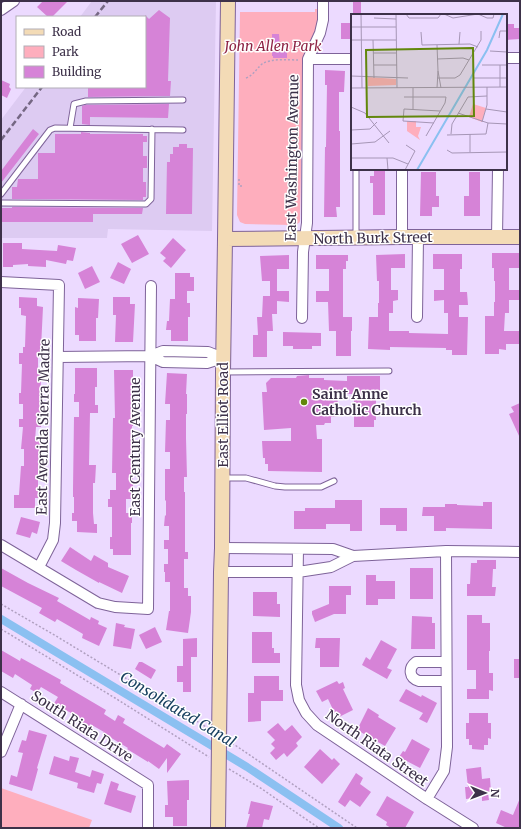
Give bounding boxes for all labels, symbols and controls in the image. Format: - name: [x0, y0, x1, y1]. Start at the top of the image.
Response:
- inset map: [351, 14, 507, 170]
- legend: [16, 16, 146, 88]
- text: Road: [52, 24, 81, 39]
- park label: John Allen Park: [222, 37, 322, 55]
- text: Park: [52, 44, 79, 59]
- text: Building: [52, 64, 102, 79]
- street label: East Washington Avenue: [282, 75, 302, 241]
- street label: North Burk Street: [313, 228, 433, 248]
- street label: East Avenida Sierra Madre: [32, 339, 54, 515]
- street label: East Elliot Road: [214, 362, 232, 468]
- street label: East Century Avenue: [126, 377, 144, 517]
- place label: Saint Anne Catholic Church: [312, 385, 422, 419]
- marker: Saint Anne Catholic Church: [299, 397, 309, 407]
- water label: Consolidated Canal: [117, 667, 239, 751]
- street label: South Riata Drive: [28, 686, 136, 766]
- street label: North Riata Street: [322, 706, 432, 790]
- north arrow: [465, 773, 505, 813]
- text: N: [488, 789, 502, 798]

